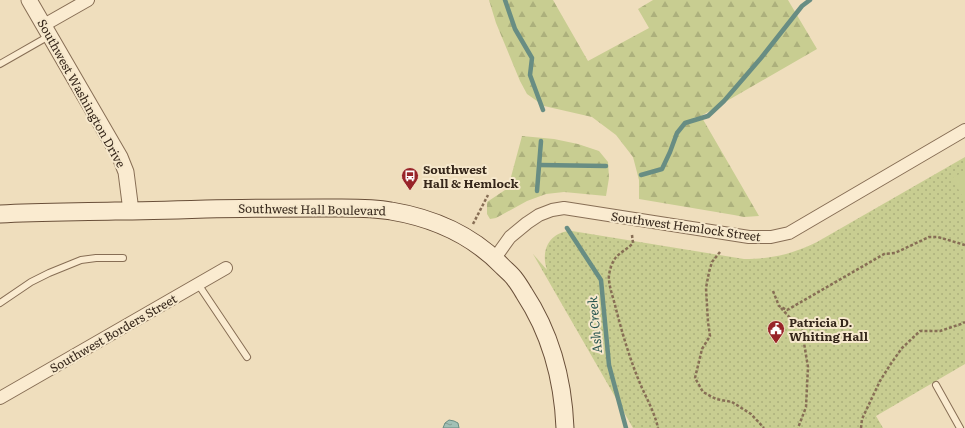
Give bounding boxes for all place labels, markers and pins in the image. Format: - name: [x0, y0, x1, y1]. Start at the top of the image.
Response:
- place label: Southwest Hall & Hemlock: [423, 160, 519, 192]
- bus stop icon: Southwest Hall & Hemlock: [400, 166, 420, 191]
- place label: Patricia D. Whiting Hall: [789, 313, 869, 345]
- public building icon: Patricia D. Whiting Hall: [766, 319, 786, 344]

